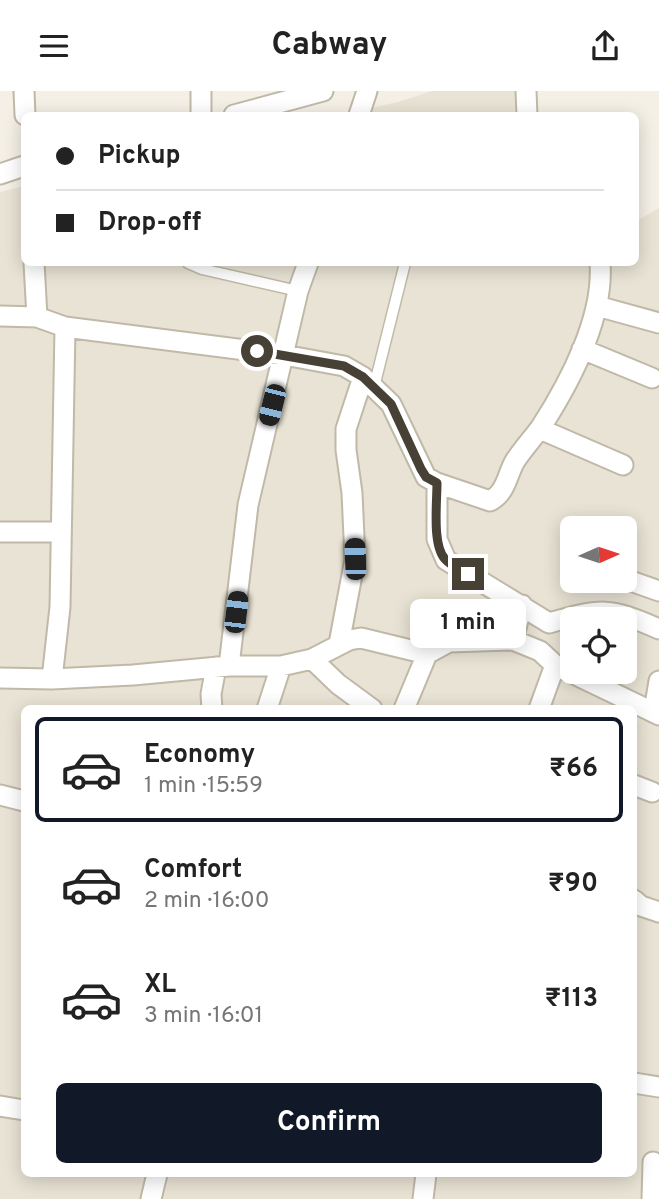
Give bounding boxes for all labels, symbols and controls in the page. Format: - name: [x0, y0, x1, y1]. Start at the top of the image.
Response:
- text: Cabway: [272, 26, 387, 66]
- icon: menu: [35, 27, 73, 65]
- icon: share: [586, 27, 624, 65]
- text: Pickup: [98, 140, 181, 173]
- text: Drop-off: [98, 207, 201, 240]
- route start: [241, 335, 273, 367]
- car: [257, 382, 288, 428]
- north arrow: [560, 516, 637, 593]
- map controls: [560, 516, 637, 684]
- car: [344, 538, 367, 580]
- route end: [452, 558, 484, 590]
- car: [224, 590, 249, 634]
- callout: 1 min: [410, 599, 526, 647]
- button: locate: [560, 607, 637, 684]
- text: 1 min: [440, 609, 496, 638]
- icon: car: [60, 738, 123, 801]
- text: Economy: [144, 739, 255, 772]
- text: ₹66: [549, 753, 598, 786]
- text: 1 min · 15:59: [144, 772, 263, 801]
- icon: car: [60, 853, 123, 916]
- text: Comfort: [144, 854, 242, 887]
- text: ₹90: [548, 868, 598, 901]
- text: 2 min · 16:00: [144, 887, 269, 916]
- icon: car: [60, 968, 123, 1031]
- text: XL: [144, 969, 176, 1002]
- text: ₹113: [545, 983, 598, 1016]
- text: 3 min · 16:01: [144, 1002, 263, 1031]
- button: Confirm: [56, 1083, 602, 1163]

